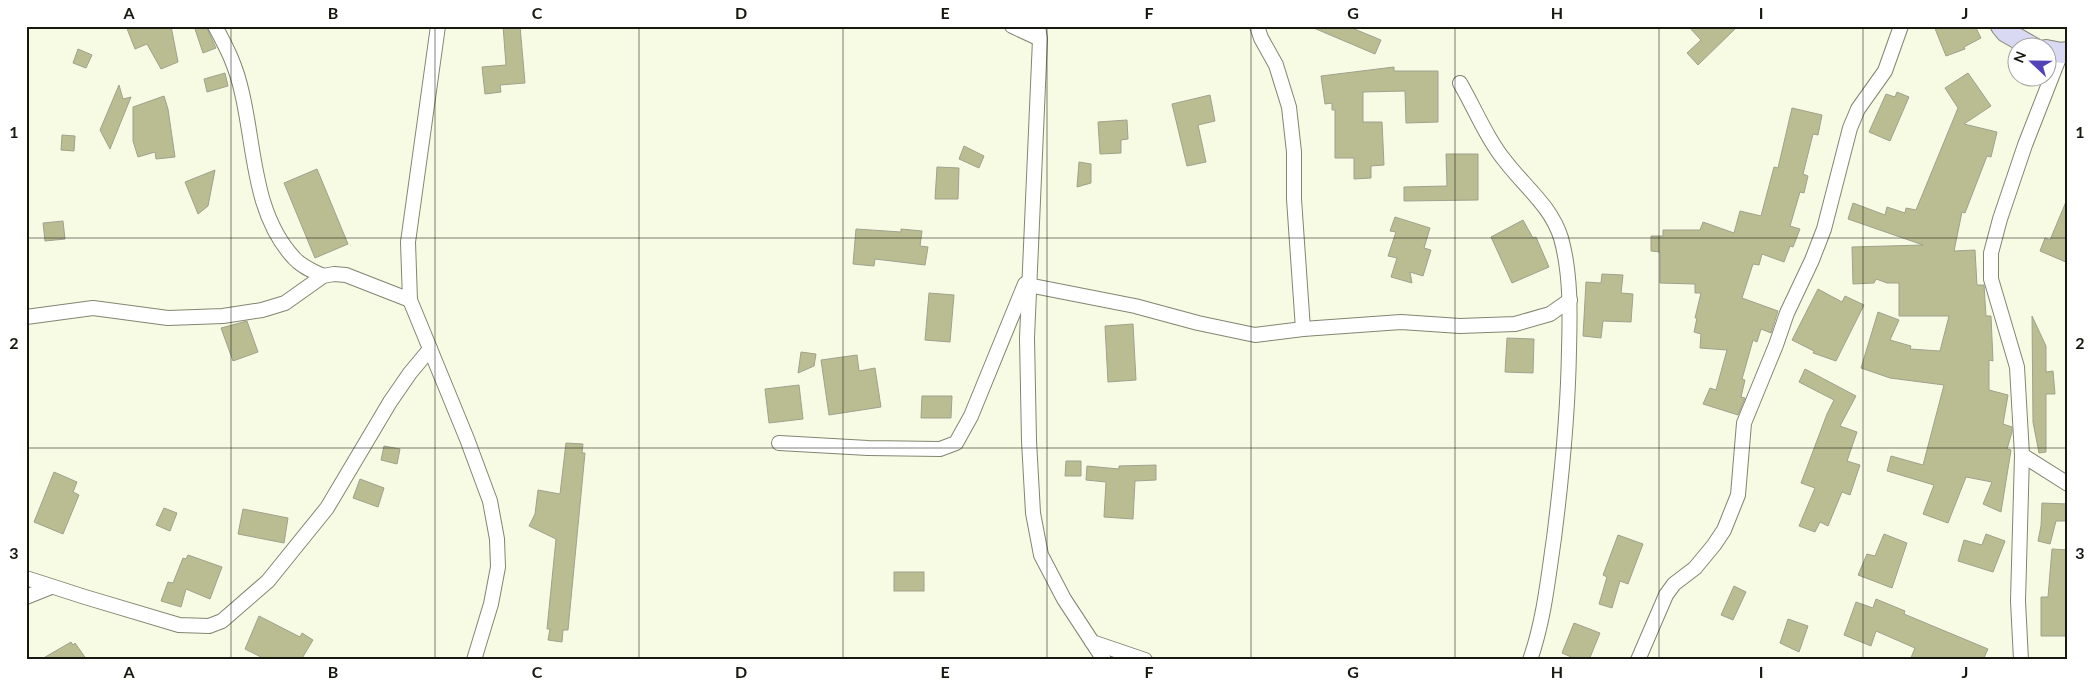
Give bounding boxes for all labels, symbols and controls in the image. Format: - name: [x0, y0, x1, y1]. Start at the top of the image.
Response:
- text: A: [122, 3, 135, 22]
- text: B: [328, 3, 338, 22]
- text: C: [532, 3, 543, 22]
- text: D: [735, 3, 747, 22]
- text: E: [940, 3, 950, 22]
- text: F: [1144, 3, 1154, 22]
- text: G: [1347, 3, 1359, 22]
- text: H: [1551, 3, 1563, 22]
- text: I: [1759, 3, 1763, 22]
- text: J: [1962, 3, 1968, 22]
- north arrow: [2006, 38, 2056, 88]
- text: N: [2010, 49, 2029, 65]
- text: 1: [9, 122, 19, 141]
- text: 1: [2075, 122, 2085, 141]
- text: 2: [9, 333, 19, 352]
- text: 2: [2075, 333, 2085, 352]
- text: 3: [9, 543, 19, 562]
- text: 3: [2075, 543, 2085, 562]
- text: A: [122, 662, 135, 681]
- text: B: [328, 662, 338, 681]
- text: C: [532, 662, 543, 681]
- text: D: [735, 662, 747, 681]
- text: E: [940, 662, 950, 681]
- text: F: [1144, 662, 1154, 681]
- text: G: [1347, 662, 1359, 681]
- text: H: [1551, 662, 1563, 681]
- text: I: [1759, 662, 1763, 681]
- text: J: [1962, 662, 1968, 681]

